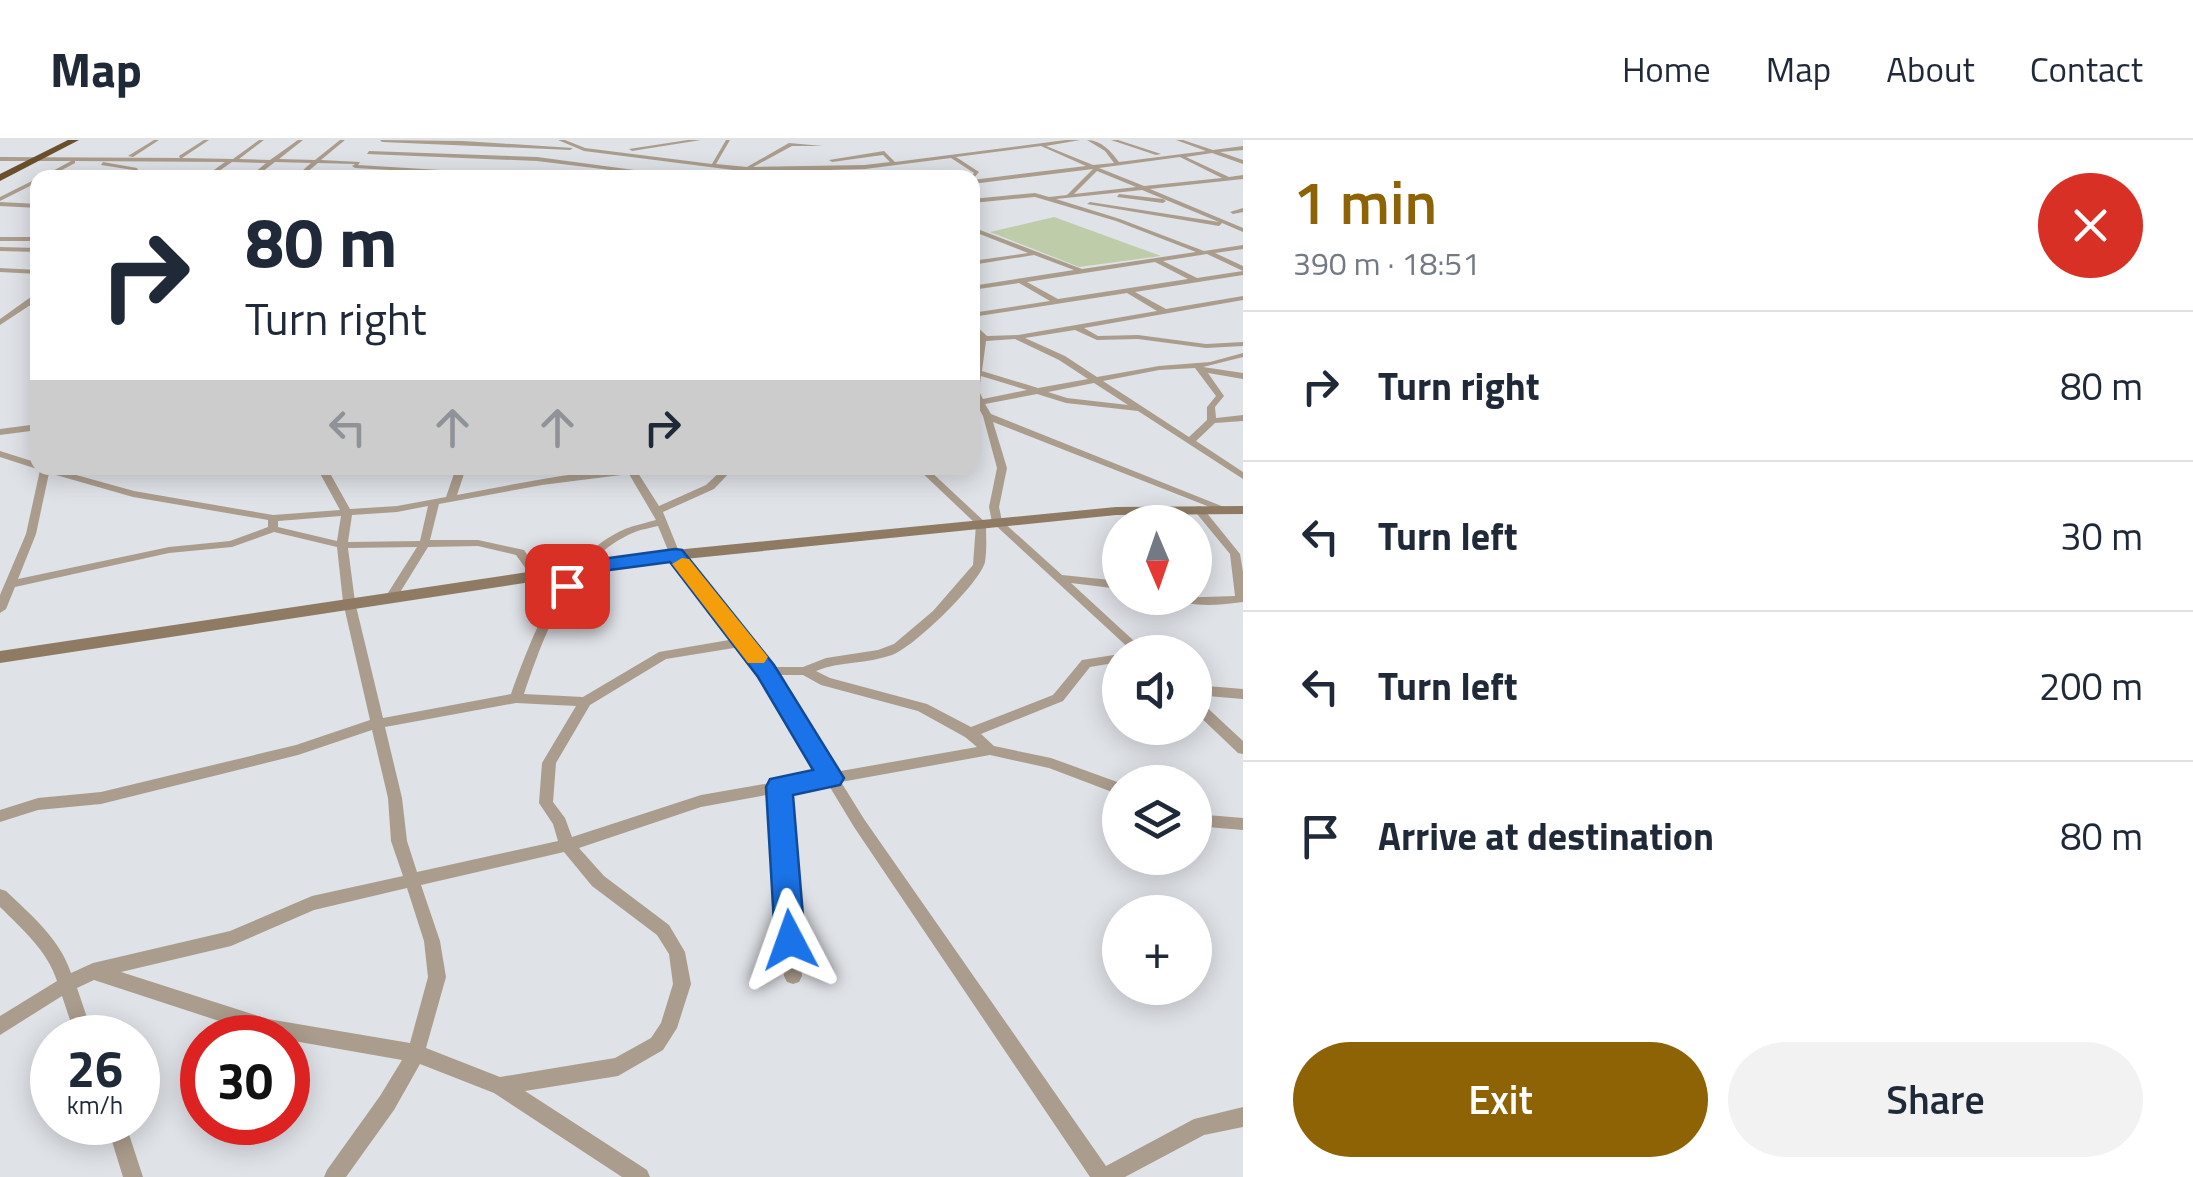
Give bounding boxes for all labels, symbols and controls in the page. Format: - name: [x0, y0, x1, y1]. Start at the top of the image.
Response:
- text: Map: [50, 33, 142, 106]
- text: Home: [1622, 42, 1711, 96]
- text: Map: [1766, 42, 1831, 96]
- text: About: [1886, 42, 1975, 96]
- text: Contact: [2030, 42, 2143, 96]
- text: 1 min: [1293, 156, 1437, 247]
- button: close: [2038, 173, 2143, 278]
- text: 80 m: [245, 188, 398, 294]
- icon: right: [80, 210, 210, 340]
- text: 390 m · 18:51: [1293, 239, 1480, 287]
- text: Turn right: [245, 284, 427, 352]
- text: Turn right: [1378, 357, 1540, 415]
- text: 80 m: [2060, 357, 2143, 415]
- icon: right: [1293, 359, 1348, 414]
- icon: left: [320, 400, 375, 455]
- icon: ahead: [425, 400, 480, 455]
- icon: ahead: [530, 400, 585, 455]
- icon: right: [635, 400, 690, 455]
- north arrow: [1102, 505, 1212, 615]
- map controls: [1102, 505, 1212, 1005]
- text: Turn left: [1378, 507, 1518, 565]
- text: 30 m: [2060, 507, 2143, 565]
- icon: left: [1293, 509, 1348, 564]
- pin: [525, 544, 610, 629]
- icon: arrive: [540, 559, 595, 614]
- button: sound: [1102, 635, 1212, 745]
- text: Turn left: [1378, 657, 1518, 715]
- text: 200 m: [2039, 657, 2143, 715]
- icon: left: [1293, 659, 1348, 714]
- button: layers: [1102, 765, 1212, 875]
- text: Arrive at destination: [1378, 807, 1714, 865]
- text: 80 m: [2060, 807, 2143, 865]
- icon: arrive: [1293, 809, 1348, 864]
- position arrow: [738, 888, 842, 992]
- button: +: [1102, 895, 1212, 1005]
- speed limit sign: 30: [180, 1015, 310, 1145]
- text: 26: [67, 1030, 123, 1106]
- button: Exit: [1293, 1042, 1708, 1157]
- button: Share: [1728, 1042, 2143, 1157]
- text: km/h: [67, 1086, 123, 1124]

